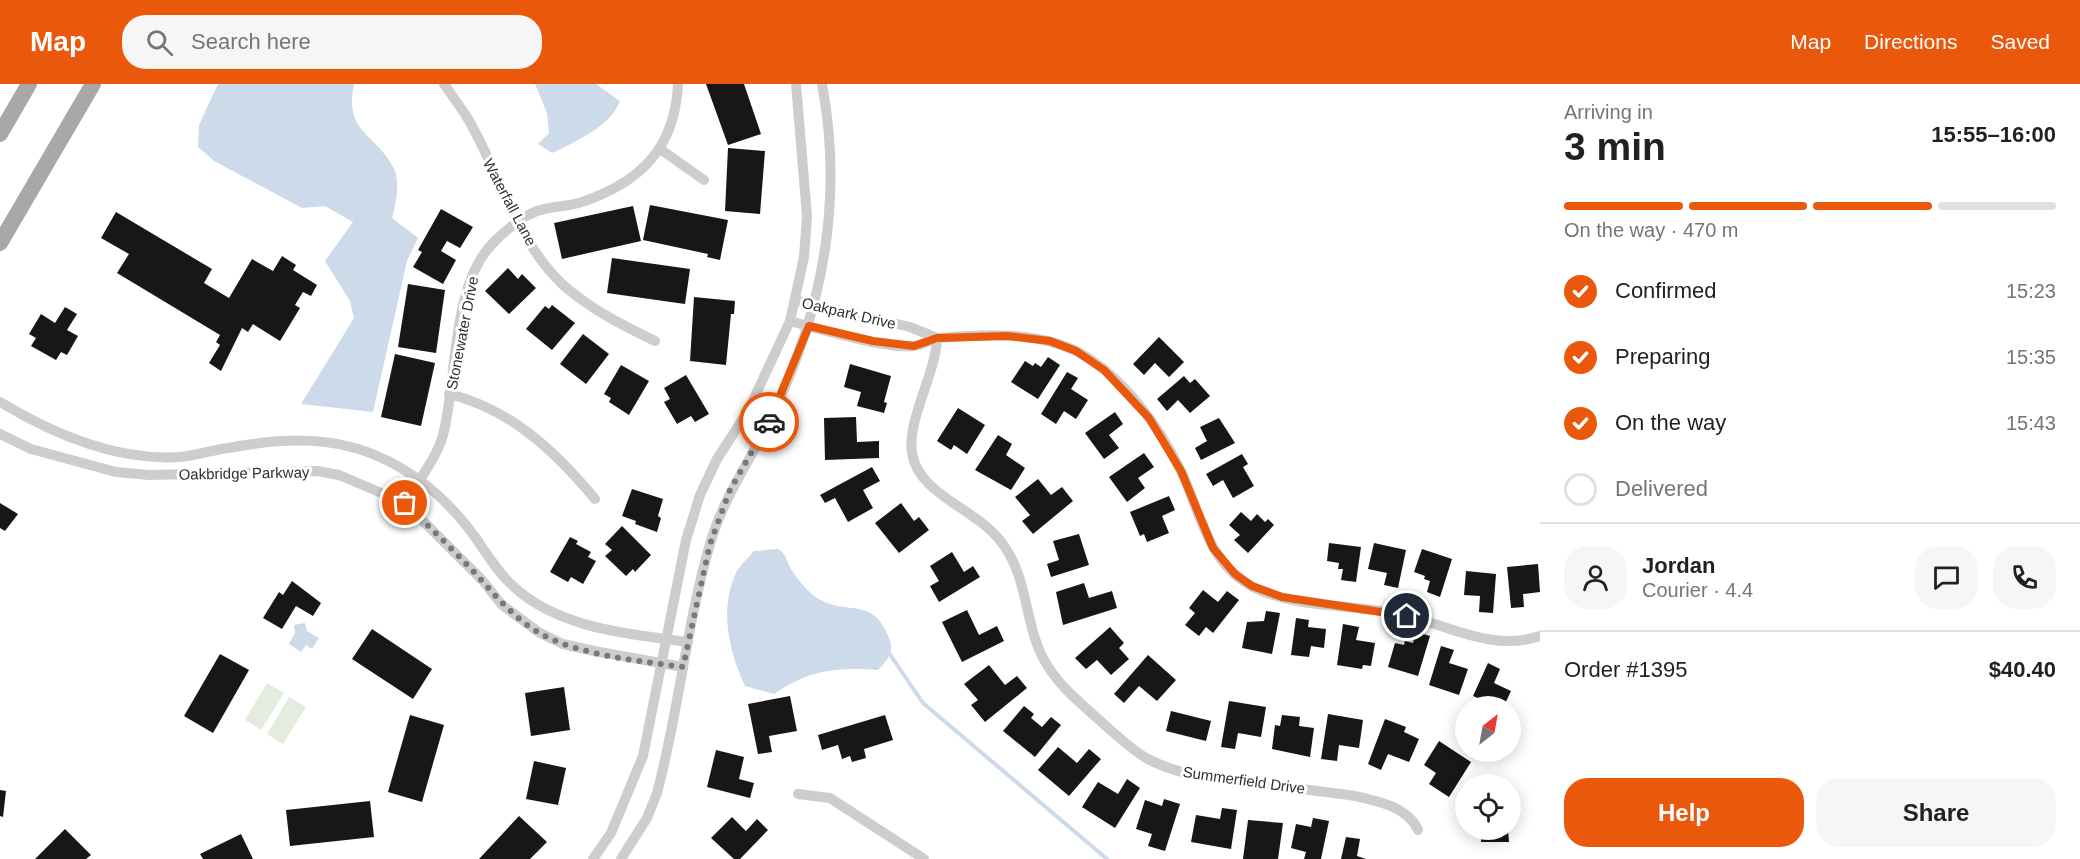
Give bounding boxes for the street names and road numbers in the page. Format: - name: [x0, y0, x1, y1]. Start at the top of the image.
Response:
- street label: Waterfall Lane: [480, 156, 540, 248]
- street label: Stonewater Drive: [443, 275, 481, 391]
- street label: Oakpark Drive: [800, 294, 898, 332]
- street label: Oakbridge Parkway: [178, 463, 310, 483]
- street label: Summerfield Drive: [1182, 763, 1306, 797]

